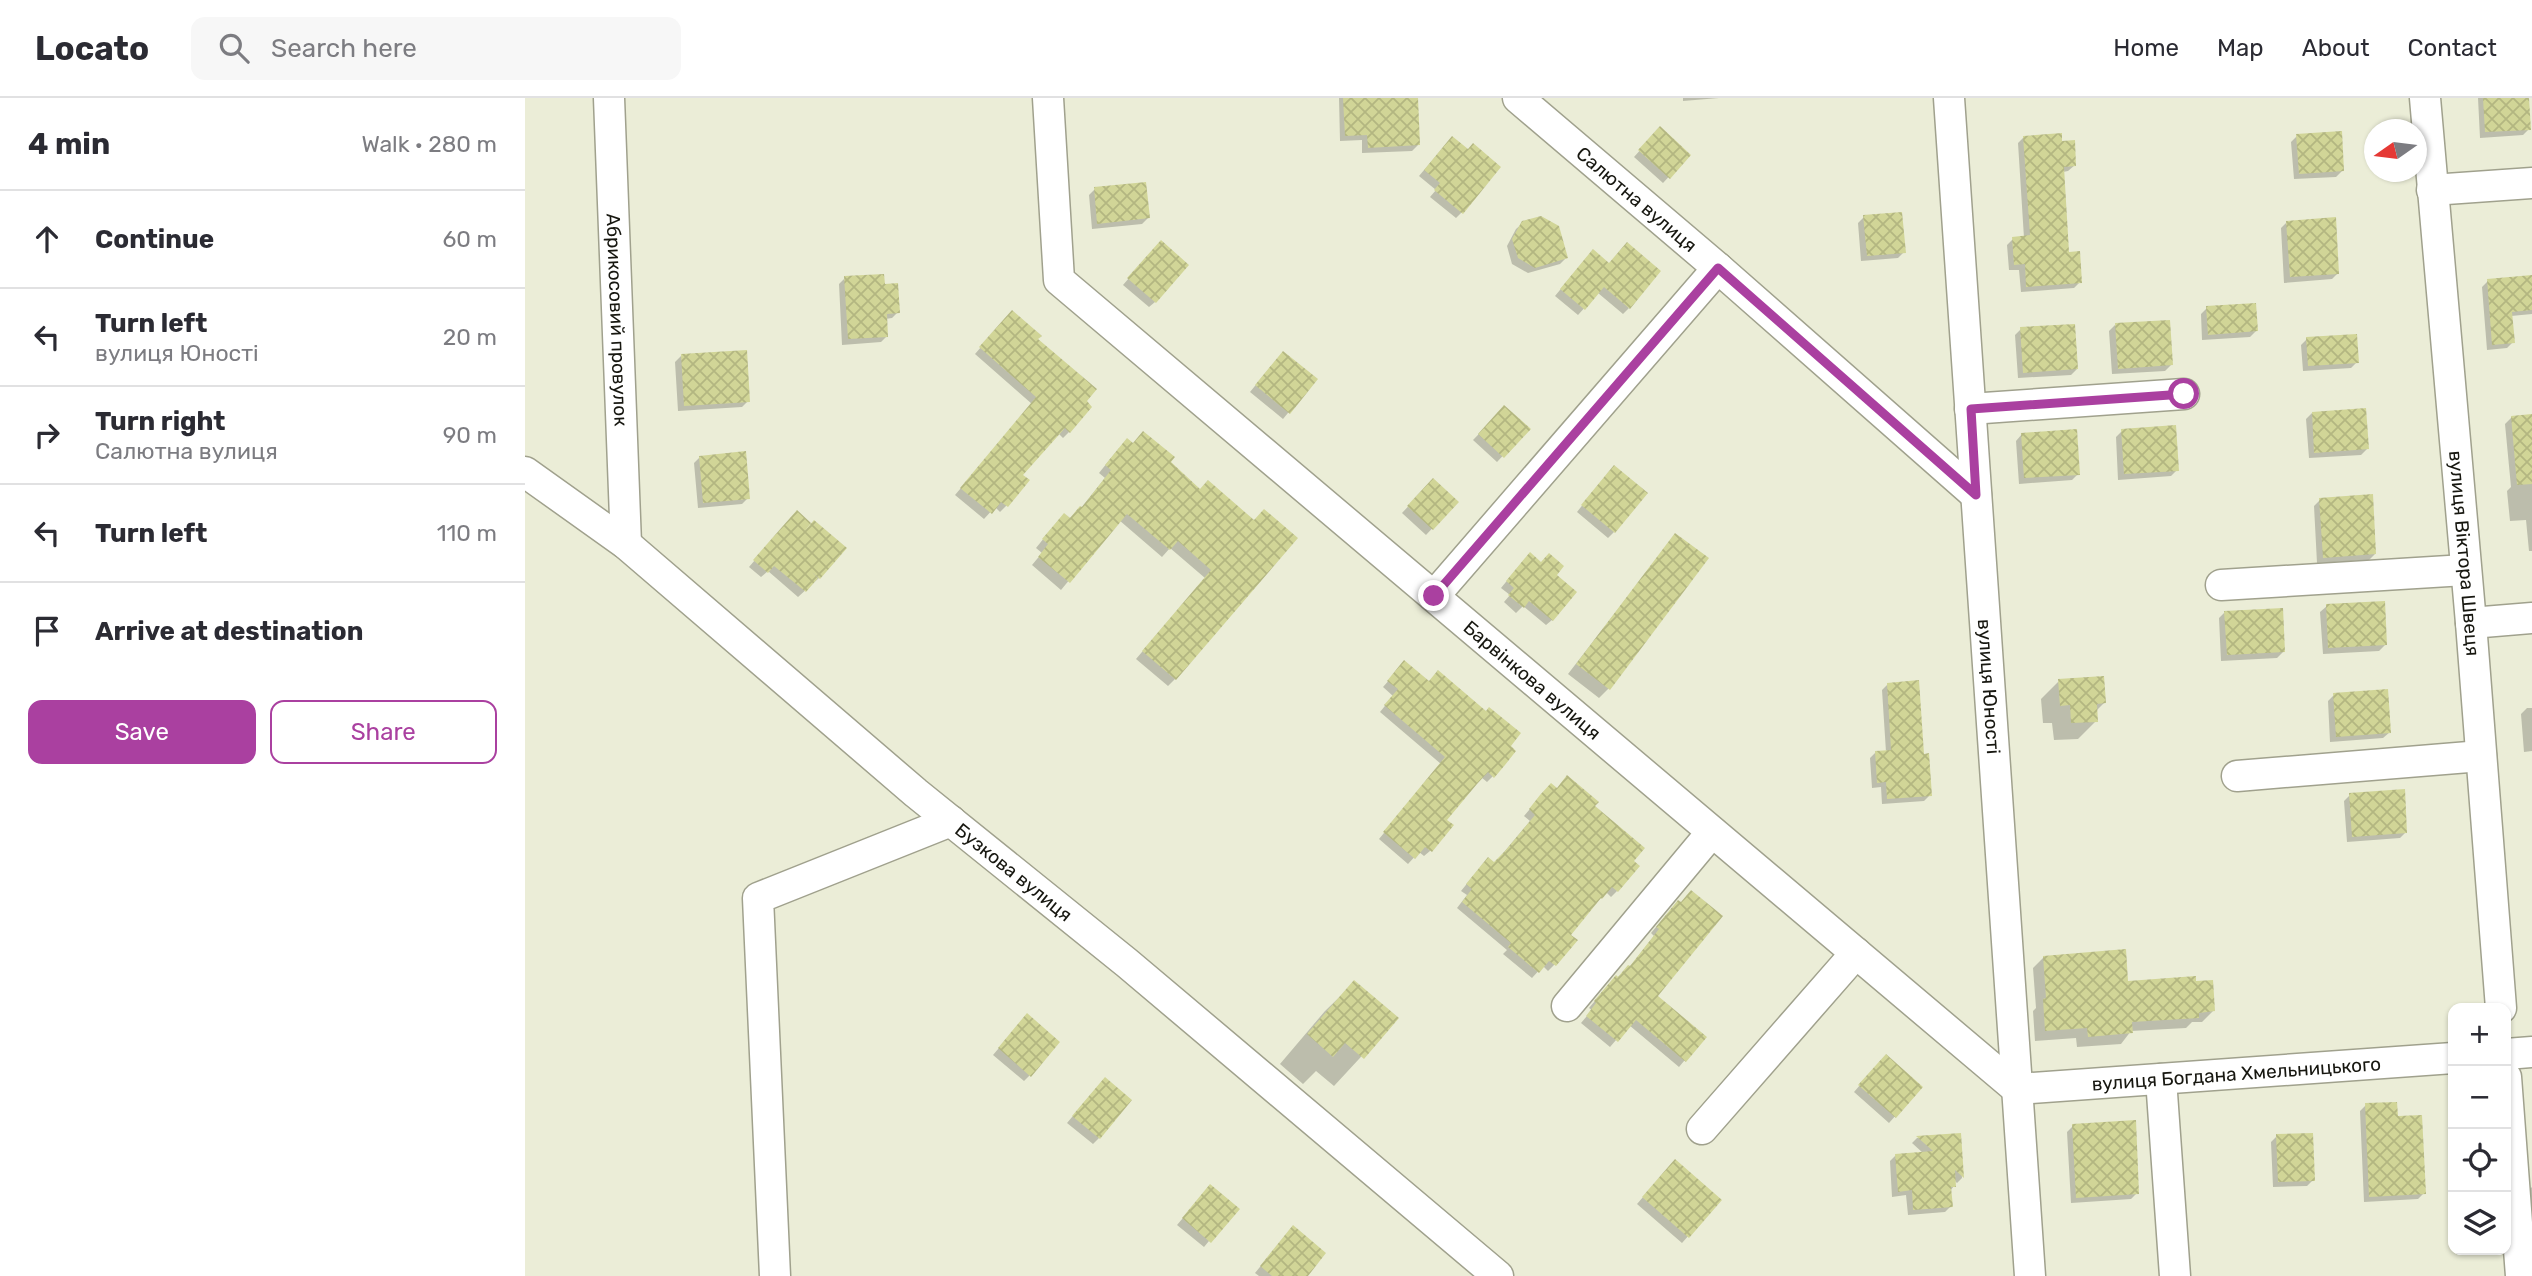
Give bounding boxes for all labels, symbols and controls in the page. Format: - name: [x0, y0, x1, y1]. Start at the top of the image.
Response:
- search box: [191, 17, 681, 80]
- text: Locato: [35, 29, 149, 68]
- icon: search: [215, 29, 253, 67]
- text: Search here: [271, 33, 417, 64]
- text: Home: [2113, 34, 2179, 62]
- text: Map: [2217, 34, 2264, 62]
- text: About: [2302, 34, 2370, 62]
- text: Contact: [2408, 34, 2497, 62]
- north arrow: [2364, 119, 2427, 182]
- text: 4 min: [28, 126, 110, 162]
- text: Walk · 280 m: [361, 130, 497, 158]
- street label: Салютна вулиця: [1572, 141, 1702, 257]
- street label: Абрикосовий провулок: [602, 213, 633, 427]
- icon: ahead: [28, 220, 66, 258]
- text: Continue: [95, 224, 214, 255]
- text: 60 m: [442, 225, 497, 253]
- text: Turn left: [95, 308, 207, 339]
- icon: left: [28, 318, 66, 356]
- text: 20 m: [443, 323, 497, 351]
- text: вулиця Юності: [95, 339, 259, 367]
- route start: [2168, 378, 2199, 409]
- text: Turn right: [95, 406, 225, 437]
- icon: right: [28, 416, 66, 454]
- text: 90 m: [443, 421, 497, 449]
- text: Салютна вулиця: [95, 437, 278, 465]
- street label: вулиця Віктора Швеця: [2444, 450, 2485, 657]
- icon: left: [28, 514, 66, 552]
- text: Turn left: [95, 518, 207, 549]
- text: 110 m: [437, 519, 497, 547]
- route end: [1418, 580, 1449, 611]
- icon: arrive: [28, 612, 66, 650]
- street label: Барвінкова вулиця: [1459, 615, 1606, 744]
- text: Arrive at destination: [95, 616, 363, 647]
- street label: вулиця Юності: [1973, 618, 2006, 755]
- button: Save: [28, 700, 256, 764]
- button: Share: [270, 700, 497, 764]
- street label: Бузкова вулиця: [951, 818, 1077, 926]
- map controls: [2448, 1003, 2511, 1255]
- button: +: [2448, 1003, 2511, 1066]
- street label: вулиця Богдана Хмельницького: [2091, 1052, 2382, 1095]
- button: −: [2448, 1066, 2511, 1129]
- button: locate: [2448, 1129, 2511, 1192]
- button: layers: [2448, 1192, 2511, 1255]

